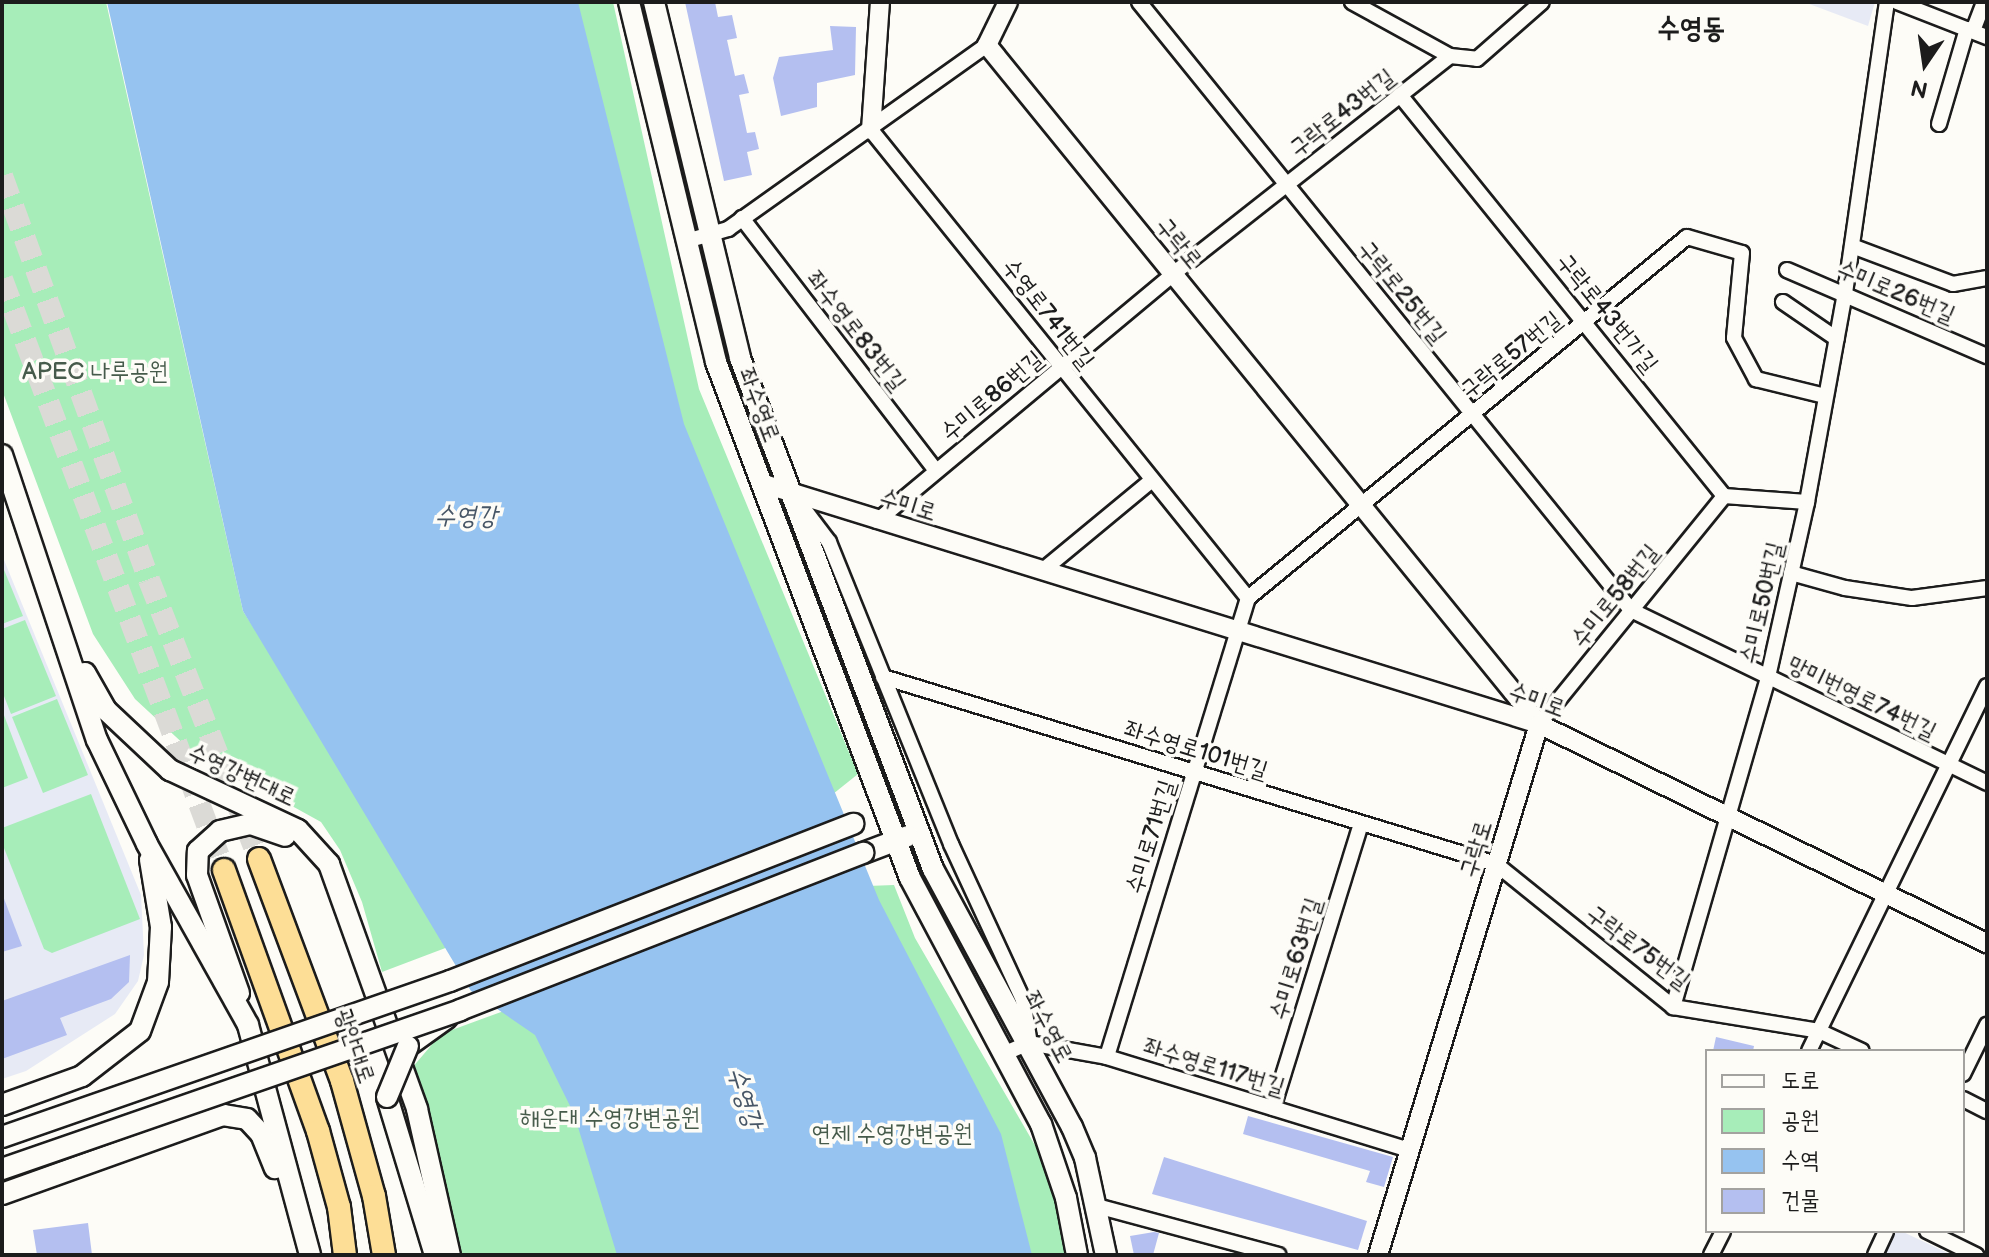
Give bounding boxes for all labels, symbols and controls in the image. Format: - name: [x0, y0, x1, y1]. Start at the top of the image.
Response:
- district label: 수영동: [1657, 12, 1725, 46]
- north arrow: [1885, 24, 1965, 104]
- street label: 구락로43번길: [1284, 63, 1400, 163]
- text: N: [1908, 73, 1931, 103]
- street label: 구락로: [1150, 211, 1208, 275]
- street label: 구락로25번길: [1352, 235, 1452, 349]
- street label: 구락로43번가길: [1550, 247, 1664, 379]
- street label: 수영로741번길: [996, 253, 1100, 375]
- street label: 수미로26번길: [1833, 254, 1959, 330]
- street label: 좌수영로83번길: [800, 265, 912, 397]
- street label: 구락로57번길: [1454, 305, 1568, 405]
- street label: 수미로86번길: [935, 345, 1049, 447]
- park label: APEC 나루공원: [22, 358, 168, 386]
- street label: 좌수영로: [732, 364, 786, 446]
- street label: 수미로: [876, 483, 940, 527]
- water label: 수영강: [435, 501, 497, 533]
- street label: 수미로58번길: [1565, 539, 1665, 653]
- street label: 수미로50번길: [1734, 539, 1790, 667]
- street label: 망미번영로74번길: [1783, 650, 1941, 746]
- street label: 수미로: [1505, 677, 1569, 723]
- street label: 좌수영로101번길: [1121, 715, 1271, 785]
- street label: 수영강변대로: [183, 737, 301, 813]
- street label: 수미로71번길: [1120, 777, 1182, 897]
- street label: 구락로: [1454, 817, 1498, 881]
- street label: 수미로63번길: [1264, 895, 1328, 1023]
- street label: 구락로75번길: [1581, 899, 1695, 995]
- street label: 좌수영로: [1017, 986, 1079, 1068]
- street label: 광안대로: [329, 1005, 381, 1087]
- street label: 좌수영로117번길: [1140, 1032, 1288, 1102]
- legend: [1705, 1049, 1965, 1233]
- water label: 수영강: [720, 1063, 768, 1133]
- text: 도로: [1781, 1066, 1820, 1095]
- park label: 해운대 수영강변공원: [520, 1104, 700, 1132]
- text: 공원: [1781, 1106, 1820, 1135]
- park label: 연제 수영강변공원: [812, 1120, 972, 1148]
- text: 수역: [1781, 1146, 1820, 1175]
- text: 건물: [1781, 1186, 1820, 1215]

